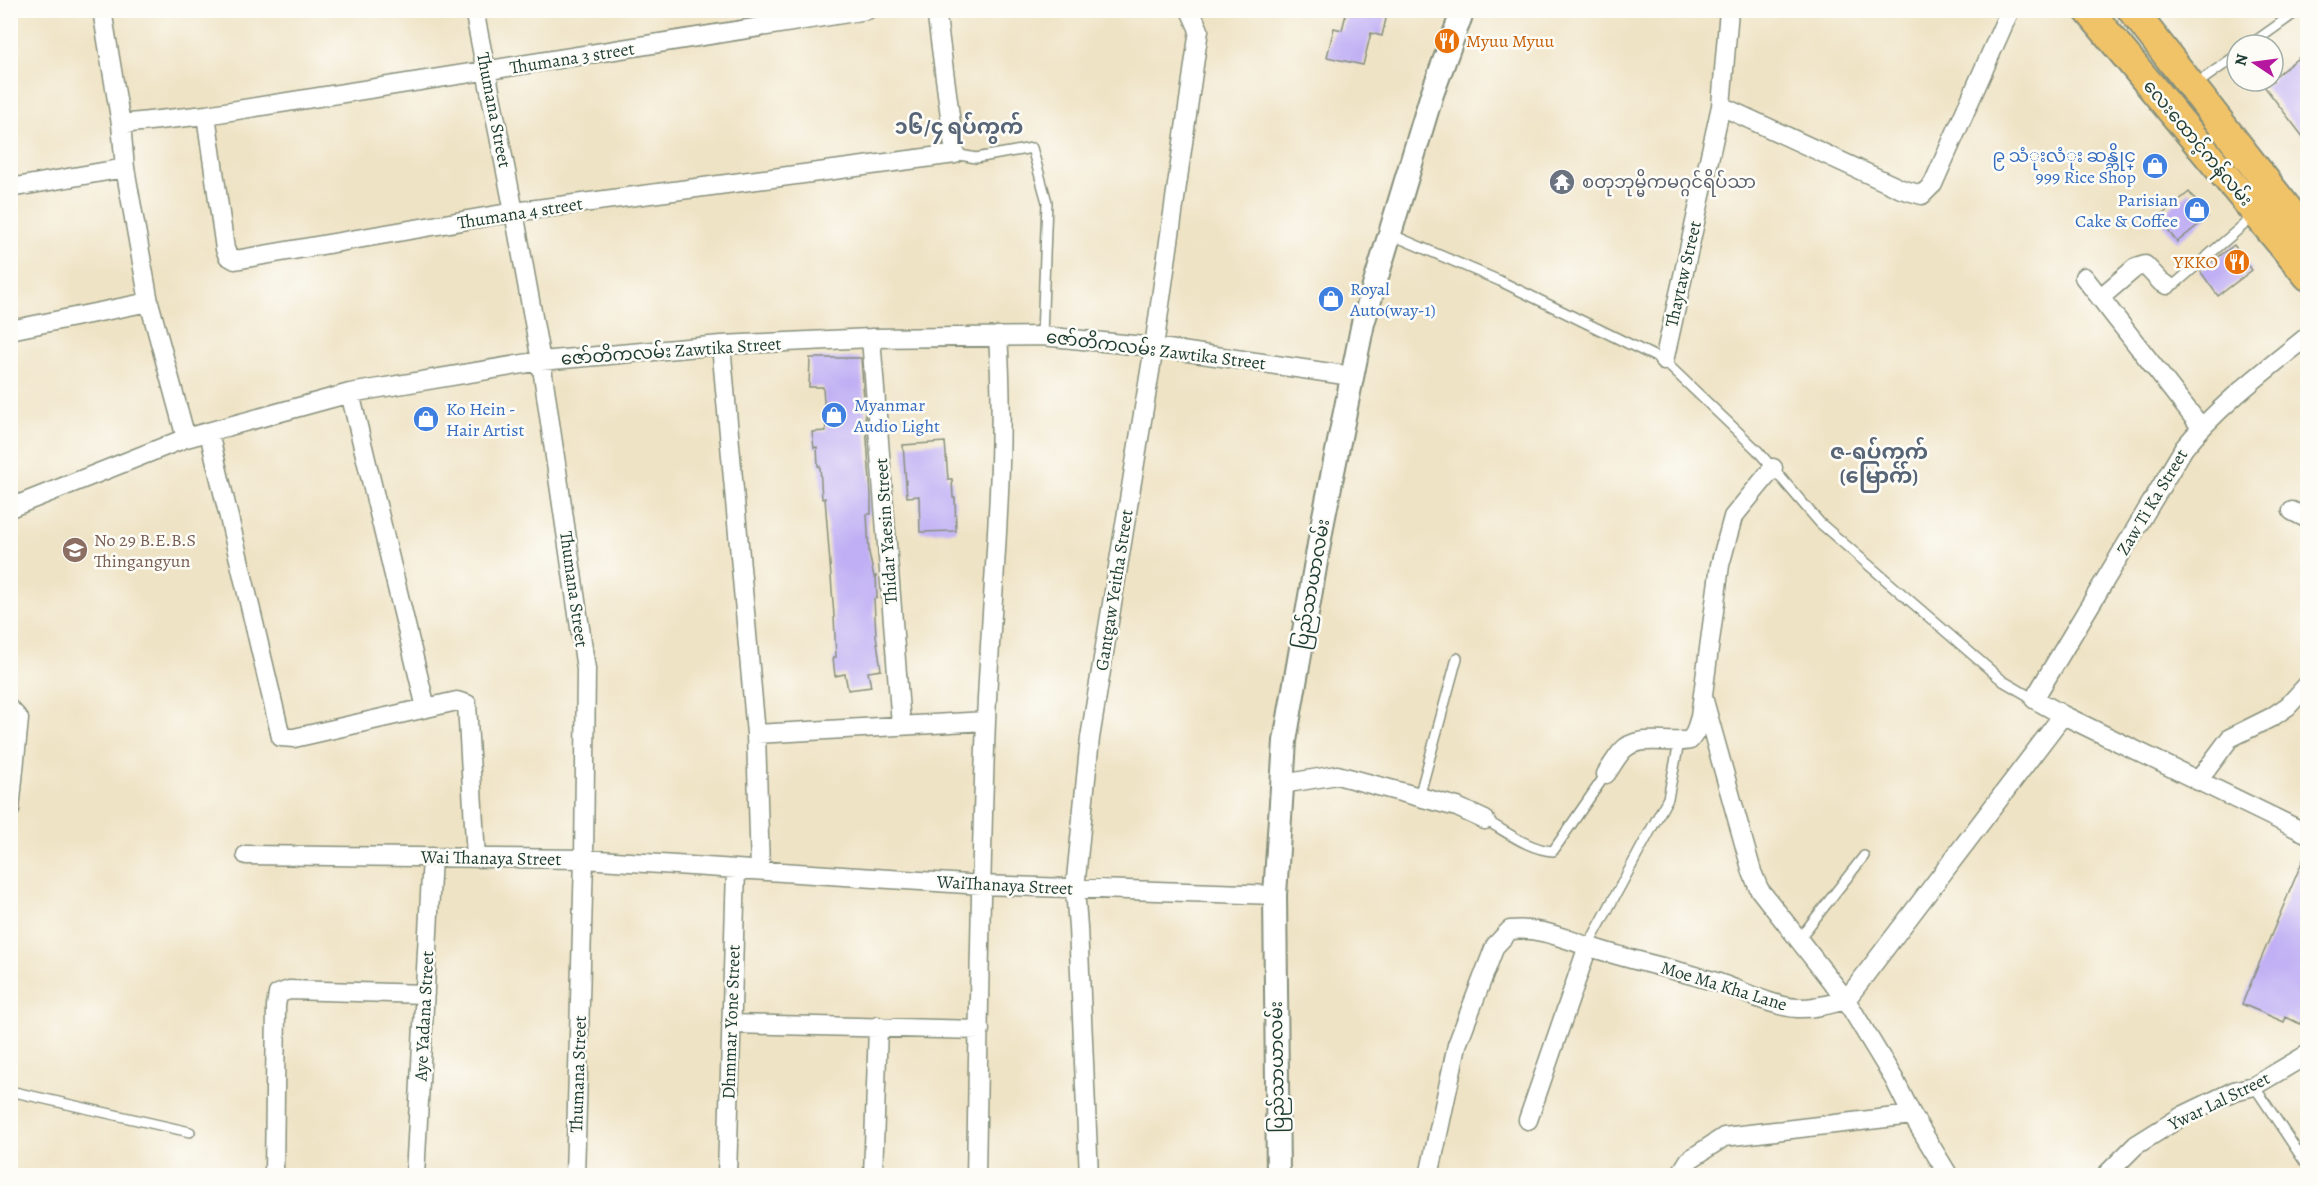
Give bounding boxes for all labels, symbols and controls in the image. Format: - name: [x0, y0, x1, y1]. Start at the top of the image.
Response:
- restaurant icon: Myuu Myuu: [1432, 26, 1462, 56]
- place label: Myuu Myuu: [1466, 29, 1555, 53]
- north arrow: [2225, 33, 2285, 93]
- street label: Thumana 3 street: [508, 36, 636, 80]
- street label: Thumana Street: [471, 50, 517, 170]
- text: N: [2229, 51, 2253, 68]
- street label: လေးထောင့်ကန်လမ်း: [2136, 74, 2259, 213]
- district label: ၁၆/၄ ရပ်ကွက်: [895, 111, 1023, 144]
- place label: ၉ သံုးလံုး ဆန္ဆိုင္ 999 Rice Shop: [1992, 142, 2136, 189]
- shop icon: ၉ သံုးလံုး ဆန္ဆိုင္ 999 Rice Shop: [2140, 151, 2170, 181]
- temple icon: စတုဘုမ္မိကမဂ္ဂင်ရိပ်သာ: [1547, 167, 1577, 197]
- place label: စတုဘုမ္မိကမဂ္ဂင်ရိပ်သာ: [1582, 168, 1756, 197]
- place label: Parisian Cake & Coffee: [2075, 188, 2178, 233]
- street label: Thumana 4 street: [456, 191, 584, 235]
- shop icon: Parisian Cake & Coffee: [2182, 195, 2212, 225]
- street label: Thaytaw Street: [1659, 218, 1707, 330]
- restaurant icon: YKKO: [2222, 247, 2252, 277]
- place label: YKKO: [2173, 250, 2218, 274]
- place label: Royal Auto(way-1): [1349, 277, 1436, 322]
- shop icon: Royal Auto(way-1): [1316, 284, 1346, 314]
- street label: ဇော်တိကလမ်း Zawtika Street: [1045, 323, 1267, 375]
- street label: ဇော်တိကလမ်း Zawtika Street: [560, 329, 782, 371]
- place label: Myanmar Audio Light: [853, 393, 940, 438]
- place label: Ko Hein - Hair Artist: [446, 397, 524, 442]
- shop icon: Myanmar Audio Light: [819, 400, 849, 430]
- shop icon: Ko Hein - Hair Artist: [411, 404, 441, 434]
- district label: ဇ-ရပ်ကွက် (မြောက်): [1830, 436, 1928, 493]
- street label: Zaw Ti Ka Street: [2111, 444, 2193, 560]
- street label: Thidar Yaesin Street: [869, 457, 903, 605]
- street label: Gantgaw Yeitha Street: [1089, 508, 1139, 672]
- street label: ပြည်သာယာလမ်း: [1288, 517, 1338, 652]
- place label: No 29 B.E.B.S Thingangyun: [94, 528, 196, 573]
- street label: Thumana Street: [554, 529, 594, 649]
- school or university icon: No 29 B.E.B.S Thingangyun: [60, 535, 90, 565]
- street label: Wai Thanaya Street: [420, 845, 561, 871]
- street label: WaiThanaya Street: [935, 869, 1074, 901]
- street label: Dhmmar Yone Street: [716, 944, 746, 1100]
- street label: Aye Yadana Street: [409, 950, 439, 1083]
- street label: Moe Ma Kha Lane: [1658, 955, 1790, 1017]
- street label: ပြည်သာယာလမ်း: [1263, 1001, 1293, 1133]
- street label: Thumana Street: [564, 1015, 592, 1133]
- street label: Ywar Lal Street: [2163, 1066, 2274, 1136]

